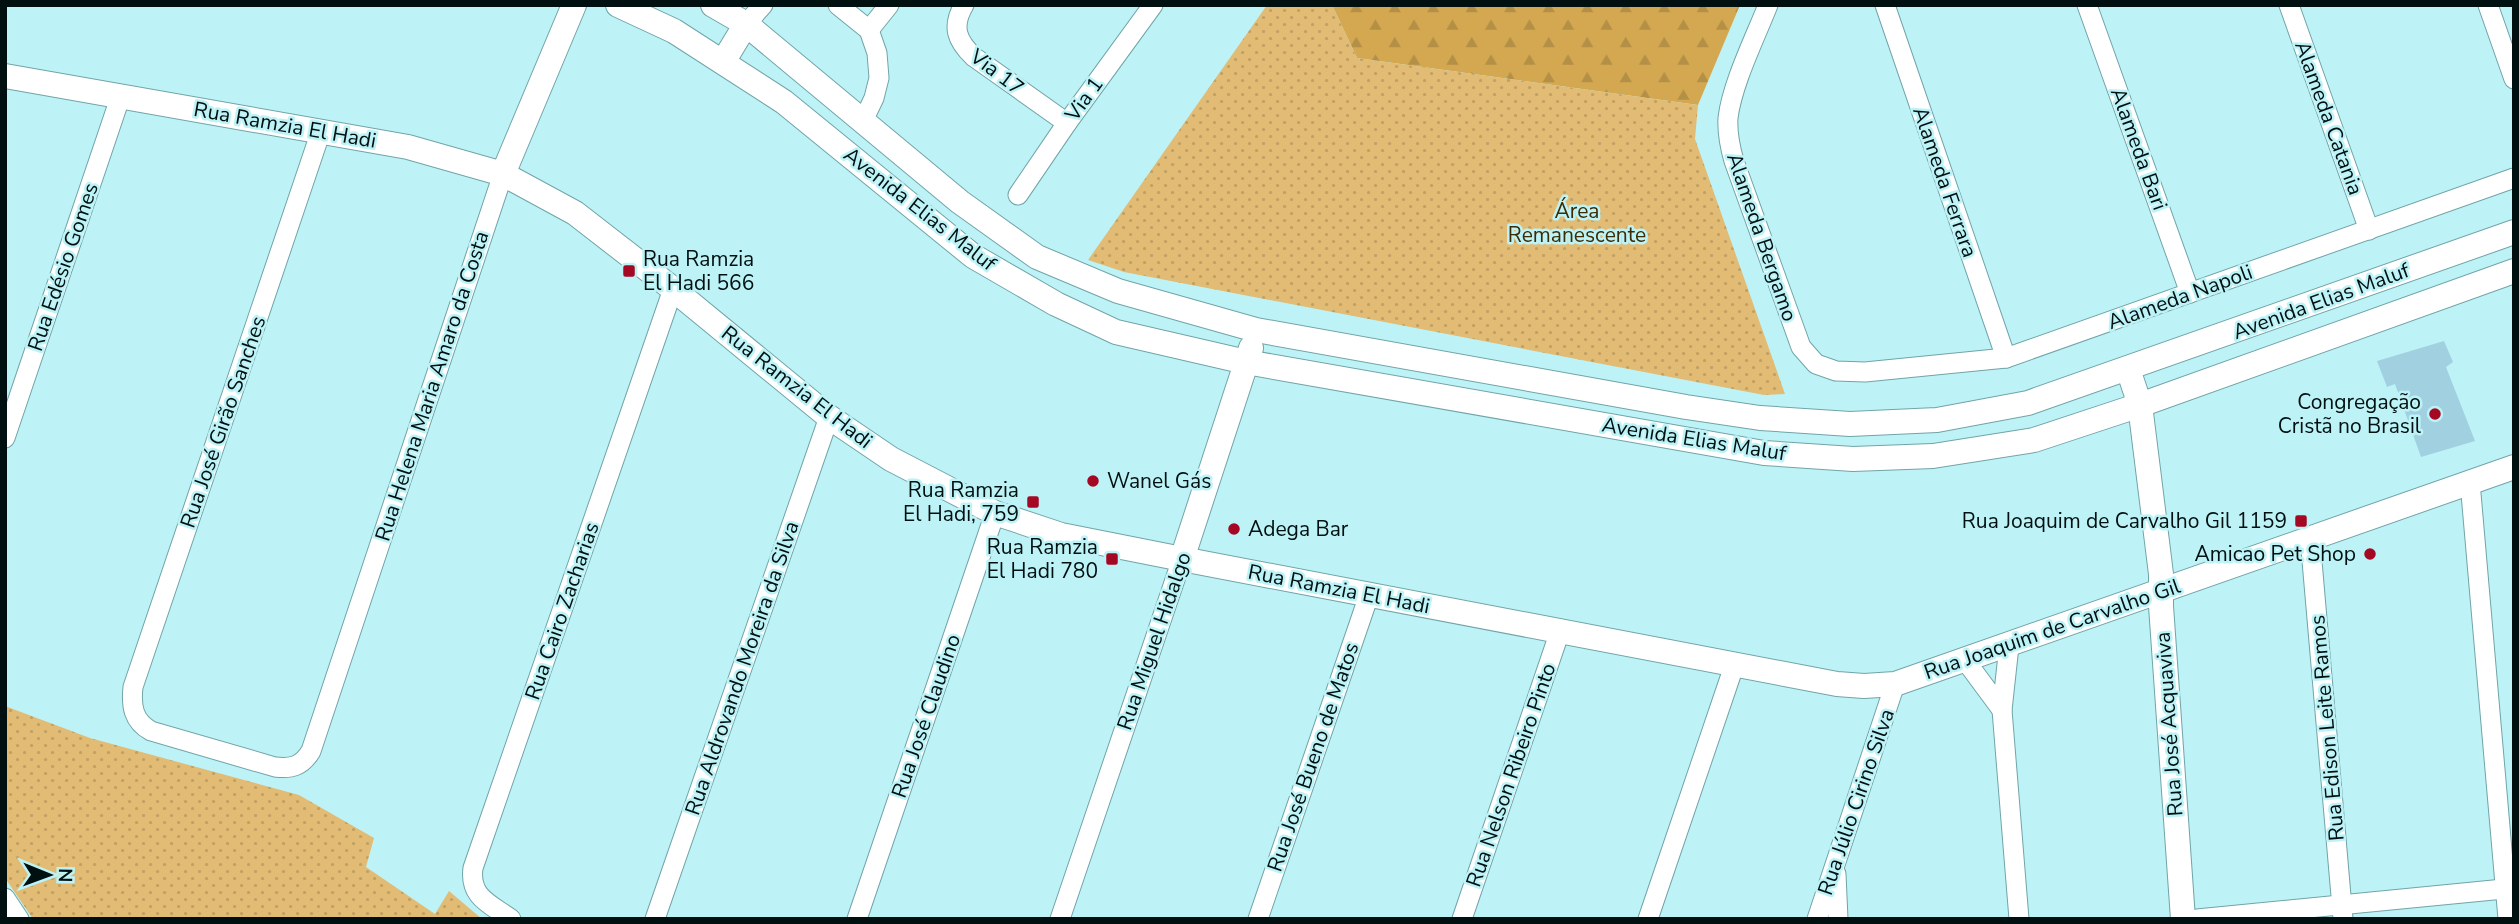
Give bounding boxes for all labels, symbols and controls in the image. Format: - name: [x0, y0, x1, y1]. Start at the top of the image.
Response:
- street label: Alameda Catania: [2288, 37, 2370, 199]
- street label: Via 17: [963, 42, 1030, 102]
- street label: Via 1: [1058, 71, 1110, 128]
- street label: Alameda Bari: [2104, 84, 2174, 214]
- street label: Rua Ramzia El Hadi: [192, 95, 378, 155]
- street label: Alameda Ferrara: [1906, 103, 1984, 261]
- street label: Avenida Elias Maluf: [838, 141, 1003, 278]
- street label: Alameda Bergamo: [1720, 149, 1804, 325]
- street label: Rua Edésio Gomes: [21, 179, 105, 355]
- park label: Área Remanescente: [1508, 197, 1646, 249]
- street label: Rua Helena Maria Amaro da Costa: [369, 227, 495, 545]
- place label: Rua Ramzia El Hadi 566: [643, 245, 754, 297]
- street label: Avenida Elias Maluf: [2229, 256, 2414, 346]
- street label: Alameda Napoli: [2104, 258, 2256, 336]
- marker: Rua Ramzia El Hadi 566: [621, 263, 637, 279]
- street label: Rua José Girão Sanches: [174, 312, 272, 532]
- street label: Rua Ramzia El Hadi: [716, 319, 878, 455]
- place label: Congregação Cristã no Brasil: [2278, 388, 2422, 440]
- marker: Congregação Cristã no Brasil: [2427, 406, 2443, 422]
- street label: Avenida Elias Maluf: [1600, 411, 1789, 468]
- place label: Wanel Gás: [1107, 467, 1211, 495]
- marker: Wanel Gás: [1085, 473, 1101, 489]
- place label: Rua Ramzia El Hadi, 759: [903, 476, 1019, 528]
- marker: Rua Ramzia El Hadi, 759: [1025, 494, 1041, 510]
- place label: Rua Joaquim de Carvalho Gil 1159: [1962, 507, 2287, 535]
- marker: Rua Joaquim de Carvalho Gil 1159: [2293, 513, 2309, 529]
- place label: Adega Bar: [1248, 515, 1349, 543]
- street label: Rua Aldrovando Moreira da Silva: [678, 517, 806, 819]
- street label: Rua Cairo Zacharias: [518, 518, 606, 704]
- marker: Adega Bar: [1226, 521, 1242, 537]
- place label: Rua Ramzia El Hadi 780: [987, 533, 1098, 585]
- place label: Amicao Pet Shop: [2195, 540, 2356, 568]
- marker: Amicao Pet Shop: [2362, 546, 2378, 562]
- street label: Rua Miguel Hidalgo: [1110, 548, 1198, 734]
- marker: Rua Ramzia El Hadi 780: [1104, 551, 1120, 567]
- street label: Rua Ramzia El Hadi: [1246, 558, 1432, 620]
- street label: Rua Joaquim de Carvalho Gil: [1920, 572, 2185, 686]
- street label: Rua Edison Leite Ramos: [2303, 614, 2351, 842]
- street label: Rua José Claudino: [885, 630, 967, 802]
- street label: Rua José Acquaviva: [2149, 631, 2189, 817]
- street label: Rua José Bueno de Matos: [1261, 639, 1365, 875]
- street label: Rua Nelson Ribeiro Pinto: [1460, 659, 1562, 891]
- street label: Rua Júlio Cirino Silva: [1811, 705, 1901, 899]
- north arrow: [14, 840, 84, 910]
- text: N: [52, 868, 78, 883]

